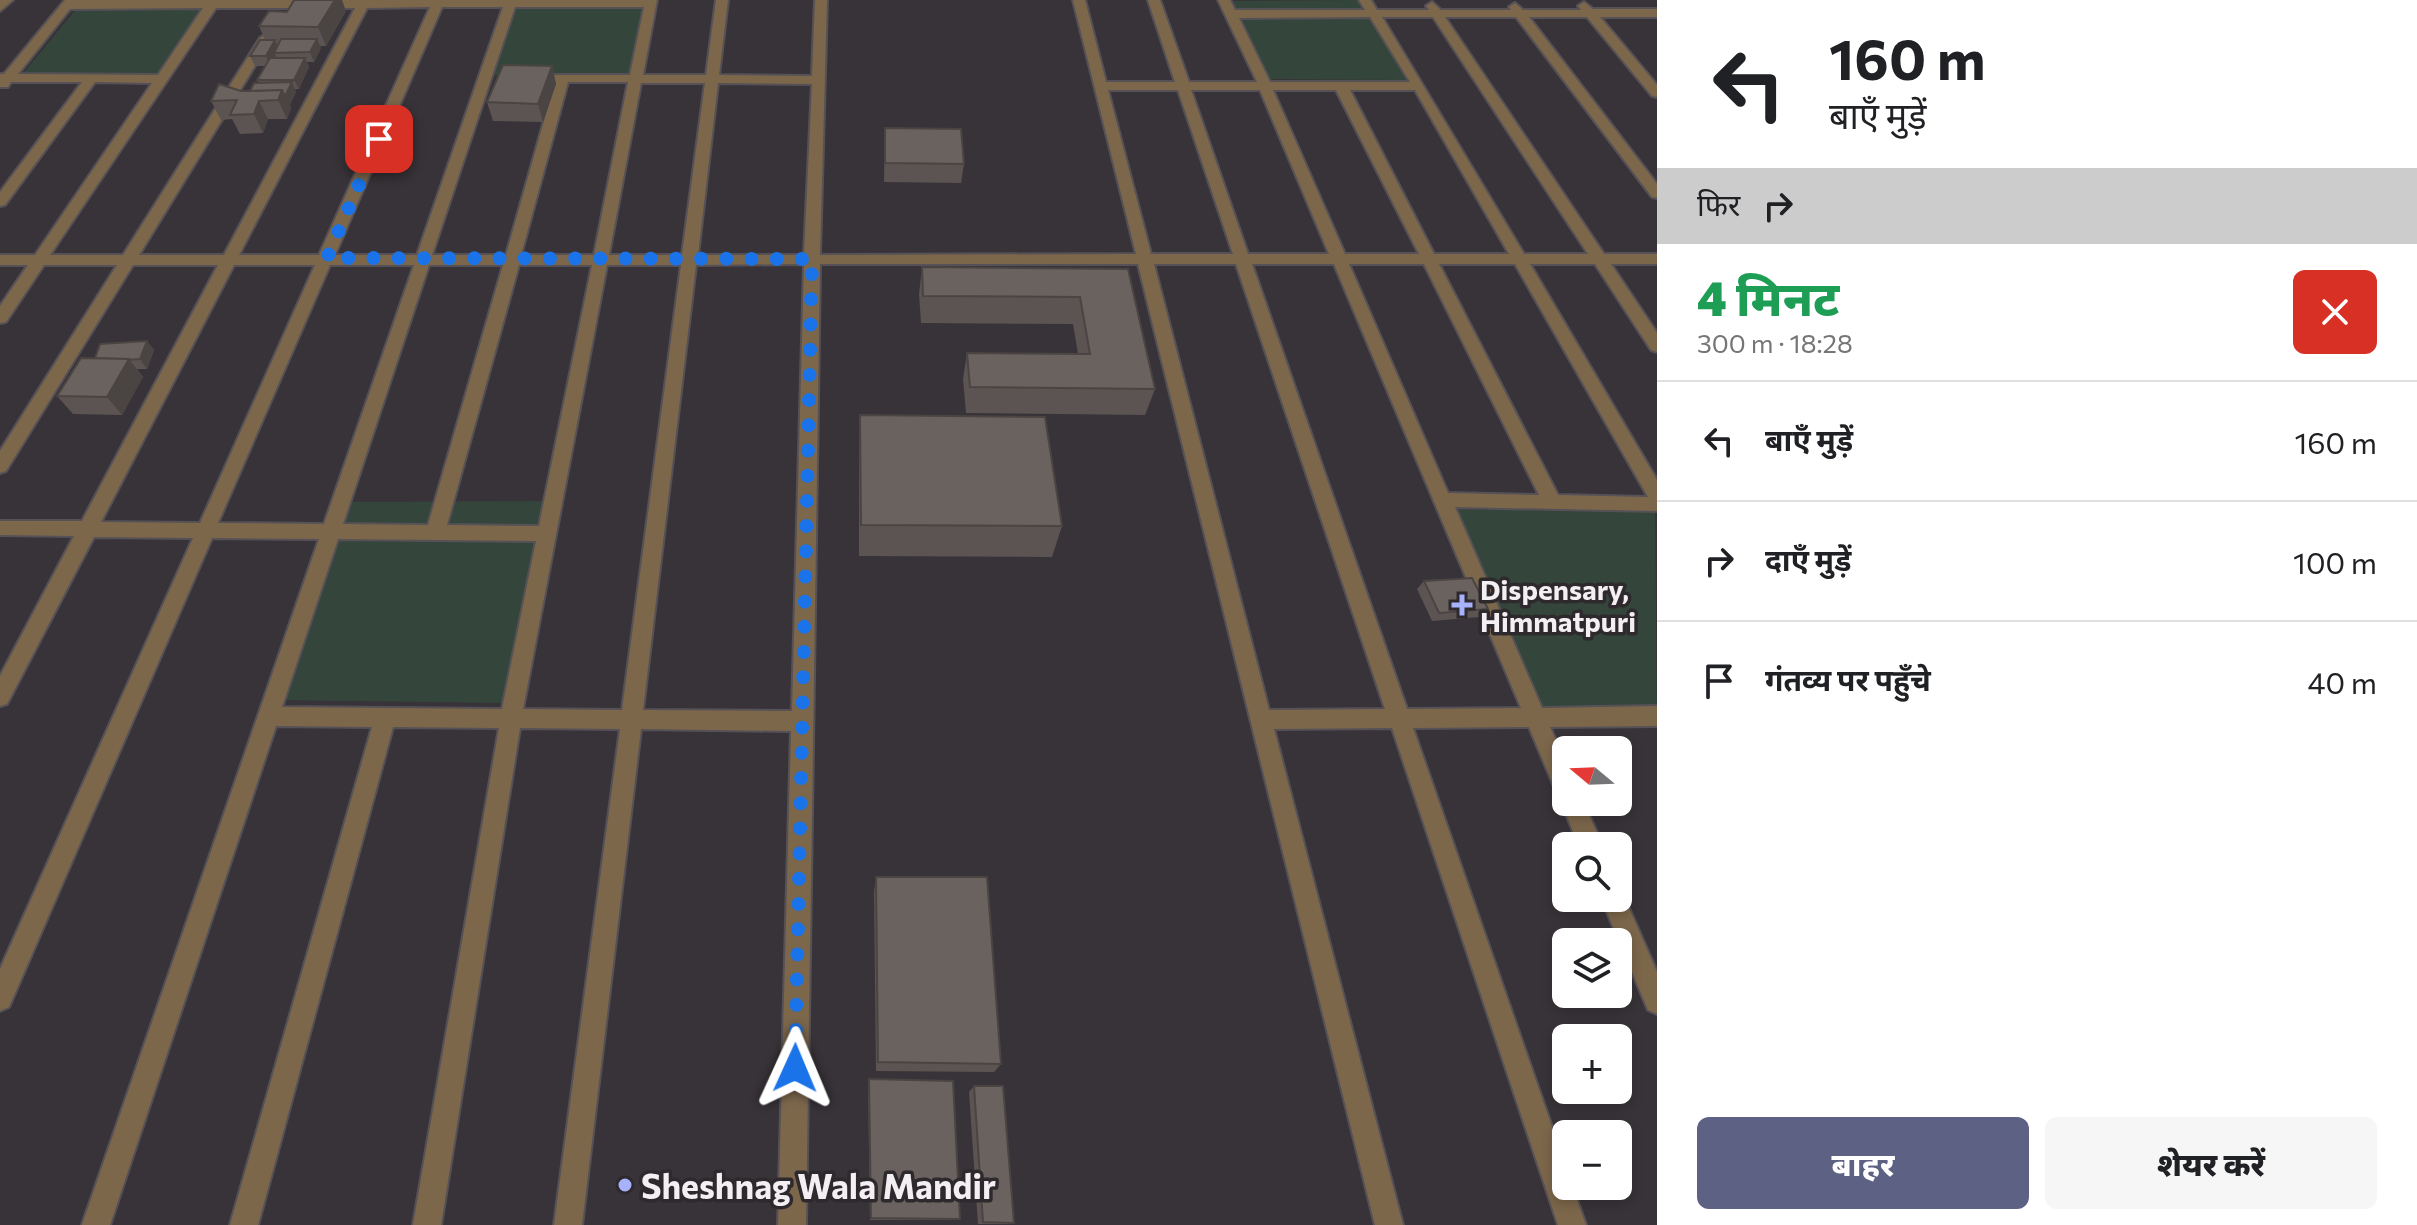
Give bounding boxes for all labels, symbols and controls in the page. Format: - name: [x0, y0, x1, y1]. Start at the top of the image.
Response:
- text: 160 m: [1829, 23, 1986, 92]
- icon: left: [1697, 32, 1801, 136]
- text: बाएँ मुड़ें: [1829, 92, 1926, 136]
- pin: [345, 105, 413, 173]
- icon: arrive: [357, 117, 401, 161]
- icon: right: [1756, 184, 1800, 228]
- text: फिर: [1697, 185, 1740, 222]
- text: 4 मिनट: [1697, 267, 1839, 326]
- button: close: [2293, 270, 2377, 354]
- text: 300 m · 18:28: [1697, 327, 1853, 358]
- icon: left: [1697, 419, 1741, 463]
- text: बाएँ मुड़ें: [1765, 420, 1853, 457]
- text: 160 m: [2294, 423, 2377, 460]
- icon: right: [1697, 539, 1741, 583]
- text: दाएँ मुड़ें: [1765, 540, 1851, 577]
- text: 100 m: [2293, 543, 2377, 580]
- place label: Dispensary, Himmatpuri: [1480, 572, 1636, 638]
- marker: Dispensary, Himmatpuri: [1451, 594, 1473, 616]
- icon: arrive: [1697, 659, 1741, 703]
- text: गंतव्य पर पहुँचे: [1765, 660, 1931, 697]
- text: 40 m: [2308, 663, 2377, 700]
- north arrow: [1552, 736, 1632, 816]
- map controls: [1552, 736, 1632, 1200]
- button: search: [1552, 832, 1632, 912]
- button: layers: [1552, 928, 1632, 1008]
- button: +: [1552, 1024, 1632, 1104]
- position arrow: [753, 1026, 837, 1110]
- button: बाहर: [1697, 1117, 2029, 1209]
- button: शेयर करें: [2045, 1117, 2377, 1209]
- button: −: [1552, 1120, 1632, 1200]
- place label: Sheshnag Wala Mandir: [641, 1164, 996, 1206]
- marker: Sheshnag Wala Mandir: [616, 1176, 634, 1194]

